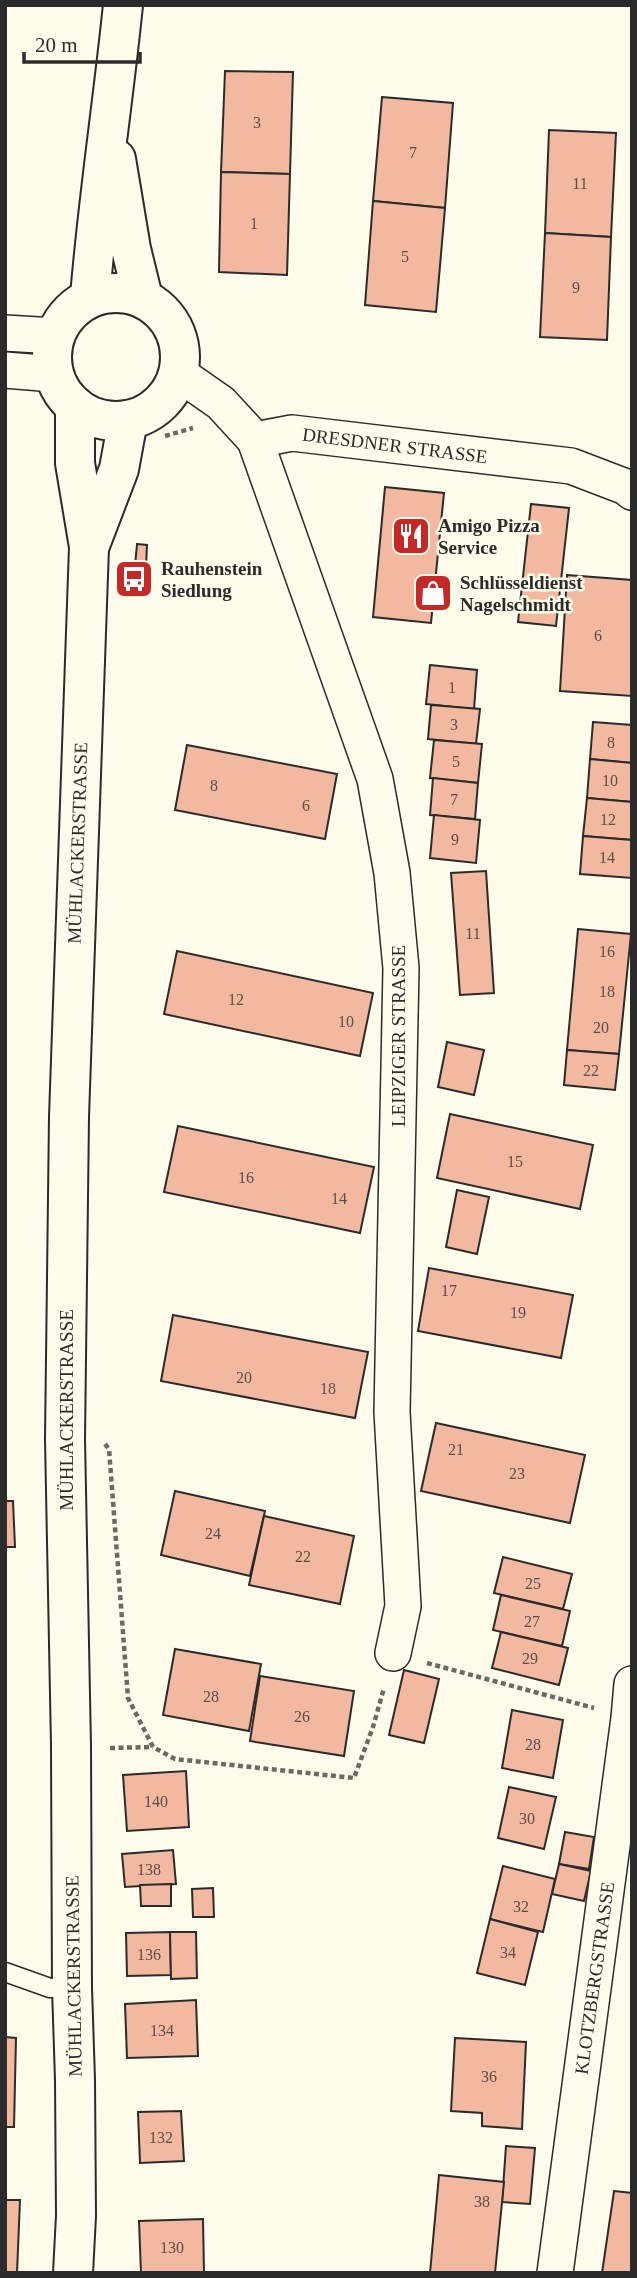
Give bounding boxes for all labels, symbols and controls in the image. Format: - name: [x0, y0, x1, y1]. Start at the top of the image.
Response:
- scale bar: [24, 21, 140, 65]
- text: 20 m: [35, 33, 78, 57]
- house number: 3: [253, 114, 261, 131]
- house number: 7: [409, 144, 417, 161]
- house number: 11: [572, 175, 588, 192]
- house number: 1: [250, 215, 258, 232]
- house number: 5: [401, 248, 409, 265]
- house number: 9: [572, 279, 580, 296]
- street label: DRESDNER STRASSE: [301, 424, 489, 467]
- restaurant icon: Amigo Pizza Service: [390, 515, 432, 557]
- place label: Amigo Pizza Service: [438, 515, 540, 558]
- bus stop icon: Rauhenstein Siedlung: [113, 558, 155, 600]
- place label: Rauhenstein Siedlung: [161, 558, 263, 601]
- shop icon: Schlüsseldienst Nagelschmidt: [412, 572, 454, 614]
- place label: Schlüsseldienst Nagelschmidt: [460, 572, 583, 615]
- house number: 6: [594, 627, 602, 644]
- house number: 1: [448, 679, 456, 696]
- house number: 3: [450, 716, 458, 733]
- house number: 8: [607, 734, 615, 751]
- street label: MÜHLACKERSTRASSE: [63, 742, 92, 944]
- house number: 5: [452, 753, 460, 770]
- house number: 10: [602, 772, 618, 789]
- house number: 8: [210, 777, 218, 794]
- house number: 7: [450, 791, 458, 808]
- house number: 6: [302, 797, 310, 814]
- house number: 12: [600, 811, 616, 828]
- house number: 9: [451, 831, 459, 848]
- house number: 14: [599, 849, 615, 866]
- house number: 11: [465, 925, 481, 942]
- house number: 16: [599, 943, 615, 960]
- street label: LEIPZIGER STRASSE: [388, 945, 409, 1127]
- house number: 18: [599, 983, 615, 1000]
- house number: 12: [228, 991, 244, 1008]
- house number: 10: [338, 1013, 354, 1030]
- house number: 20: [593, 1019, 609, 1036]
- house number: 22: [583, 1062, 599, 1079]
- house number: 15: [507, 1153, 523, 1170]
- house number: 16: [238, 1169, 254, 1186]
- house number: 14: [331, 1190, 347, 1207]
- house number: 17: [441, 1282, 457, 1299]
- house number: 19: [510, 1304, 526, 1321]
- street label: MÜHLACKERSTRASSE: [56, 1309, 77, 1511]
- house number: 20: [236, 1369, 252, 1386]
- house number: 18: [320, 1380, 336, 1397]
- house number: 21: [448, 1441, 464, 1458]
- house number: 23: [509, 1465, 525, 1482]
- house number: 24: [205, 1525, 221, 1542]
- house number: 22: [295, 1548, 311, 1565]
- house number: 25: [525, 1575, 541, 1592]
- house number: 27: [524, 1613, 540, 1630]
- house number: 29: [522, 1650, 538, 1667]
- house number: 28: [203, 1688, 219, 1705]
- house number: 26: [294, 1708, 310, 1725]
- house number: 28: [525, 1736, 541, 1753]
- house number: 140: [144, 1793, 168, 1810]
- house number: 30: [519, 1810, 535, 1827]
- house number: 138: [137, 1861, 161, 1878]
- street label: MÜHLACKERSTRASSE: [61, 1875, 86, 2077]
- street label: KLOTZBERGSTRASSE: [571, 1880, 618, 2076]
- house number: 32: [513, 1898, 529, 1915]
- house number: 34: [500, 1944, 516, 1961]
- house number: 136: [137, 1946, 161, 1963]
- house number: 134: [150, 2022, 174, 2039]
- house number: 36: [481, 2068, 497, 2085]
- house number: 132: [149, 2129, 173, 2146]
- house number: 38: [474, 2193, 490, 2210]
- house number: 130: [160, 2239, 184, 2256]

